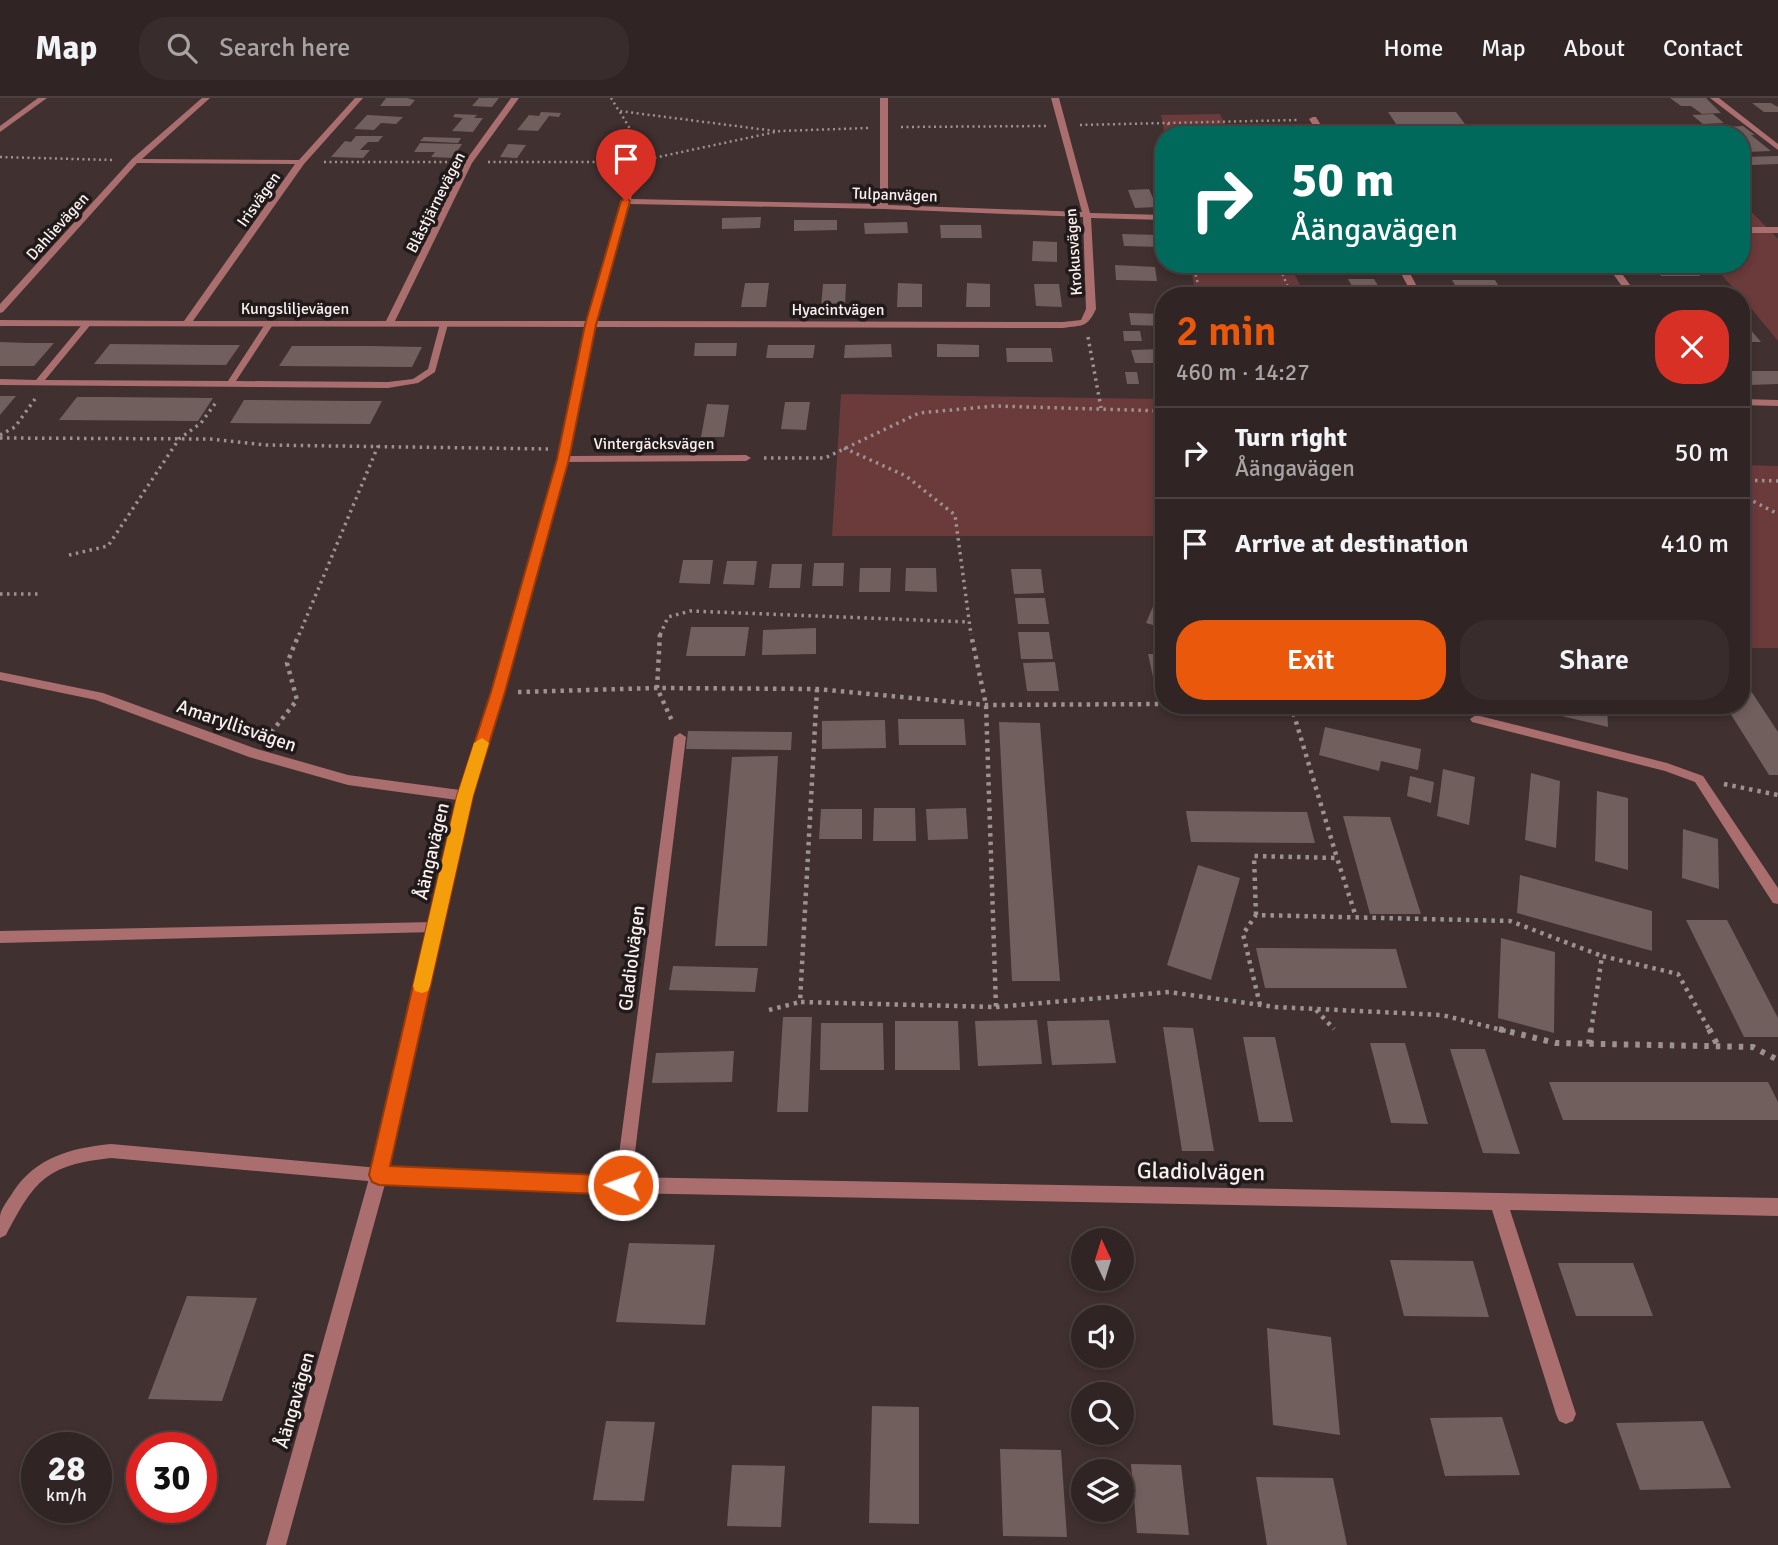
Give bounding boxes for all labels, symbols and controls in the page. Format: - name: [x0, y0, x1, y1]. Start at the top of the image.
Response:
- search box: [139, 17, 629, 80]
- text: Map: [35, 28, 97, 69]
- icon: search: [163, 29, 201, 67]
- text: Search here: [219, 32, 350, 64]
- text: Home: [1383, 33, 1443, 63]
- text: Map: [1481, 33, 1526, 63]
- text: About: [1564, 33, 1625, 63]
- text: Contact: [1663, 33, 1743, 63]
- pin: [596, 129, 656, 201]
- icon: arrive: [607, 140, 645, 178]
- street label: Blåstjärnevägen: [402, 149, 470, 256]
- text: 50 m: [1291, 150, 1394, 210]
- icon: right: [1176, 154, 1267, 245]
- street label: Irisvägen: [233, 168, 285, 231]
- street label: Tulpanvägen: [852, 184, 938, 206]
- street label: Dahlievägen: [22, 189, 93, 265]
- street label: Krokusvägen: [1061, 208, 1087, 296]
- text: Åängavägen: [1291, 210, 1458, 249]
- street label: Kungsliljevägen: [241, 299, 349, 319]
- street label: Hyacintvägen: [791, 300, 885, 320]
- text: 2 min: [1176, 306, 1277, 357]
- button: close: [1655, 310, 1729, 384]
- text: 460 m · 14:27: [1176, 358, 1310, 387]
- text: Turn right: [1235, 422, 1347, 454]
- street label: Vintergäcksvägen: [593, 434, 715, 454]
- icon: right: [1176, 434, 1214, 472]
- text: 50 m: [1674, 437, 1729, 469]
- text: Åängavägen: [1235, 454, 1355, 483]
- icon: arrive: [1176, 525, 1214, 563]
- text: Arrive at destination: [1235, 528, 1468, 560]
- text: 410 m: [1660, 528, 1729, 560]
- button: Exit: [1176, 620, 1446, 700]
- button: Share: [1460, 620, 1729, 700]
- street label: Amaryllisvägen: [174, 694, 300, 758]
- street label: Åängavägen: [409, 800, 455, 902]
- street label: Gladiolvägen: [614, 904, 650, 1012]
- position arrow: [586, 1148, 660, 1222]
- street label: Gladiolvägen: [1137, 1156, 1265, 1187]
- north arrow: [1071, 1228, 1134, 1292]
- map controls: [1071, 1228, 1134, 1522]
- button: sound: [1071, 1305, 1134, 1368]
- street label: Åängavägen: [270, 1349, 320, 1451]
- button: search: [1071, 1382, 1134, 1445]
- speed limit sign: 30: [126, 1432, 217, 1523]
- text: 28: [48, 1447, 85, 1490]
- button: layers: [1071, 1459, 1134, 1522]
- text: km/h: [46, 1484, 87, 1506]

